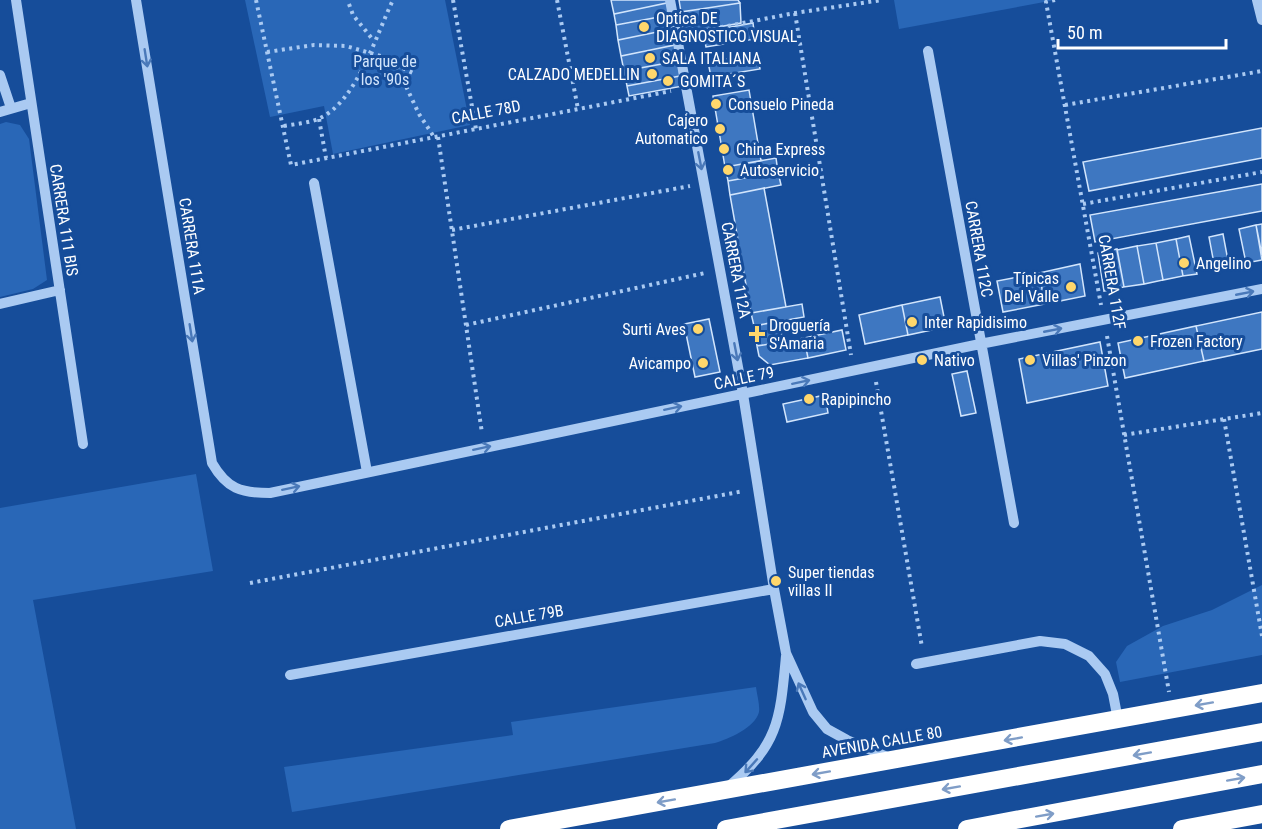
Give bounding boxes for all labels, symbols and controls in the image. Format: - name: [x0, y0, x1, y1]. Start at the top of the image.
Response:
- place label: Optica DE DIAGNOSTICO VISUAL: [656, 9, 798, 46]
- scale bar: [1058, 12, 1226, 50]
- marker: Optica DE DIAGNOSTICO VISUAL: [637, 20, 651, 34]
- text: 50 m: [1067, 22, 1102, 43]
- one-way arrow: [141, 47, 152, 67]
- place label: SALA ITALIANA: [662, 49, 761, 68]
- marker: SALA ITALIANA: [643, 51, 657, 65]
- park label: Parque de los '90s: [353, 52, 417, 89]
- place label: CALZADO MEDELLIN: [508, 65, 640, 84]
- marker: CALZADO MEDELLIN: [645, 67, 659, 81]
- place label: GOMITA´S: [680, 72, 745, 91]
- marker: GOMITA´S: [661, 74, 675, 88]
- place label: Consuelo Pineda: [728, 95, 834, 114]
- street label: CALLE 78D: [450, 96, 522, 128]
- marker: Consuelo Pineda: [709, 97, 723, 111]
- place label: Cajero Automatico: [635, 111, 708, 148]
- marker: Cajero Automatico: [713, 122, 727, 136]
- place label: China Express: [736, 140, 825, 159]
- marker: China Express: [717, 142, 731, 156]
- one-way arrow: [695, 150, 706, 170]
- place label: Autoservicio: [740, 161, 819, 180]
- street label: CARRERA 111 BIS: [46, 163, 82, 277]
- marker: Autoservicio: [721, 163, 735, 177]
- street label: CARRERA 111A: [175, 196, 209, 296]
- street label: CARRERA 112C: [961, 199, 997, 299]
- street label: CARRERA 112A: [717, 220, 755, 320]
- street label: CARRERA 112F: [1094, 233, 1130, 331]
- place label: Angelino: [1196, 254, 1252, 273]
- marker: Angelino: [1177, 256, 1191, 270]
- place label: Típicas Del Valle: [1004, 269, 1059, 306]
- marker: Típicas Del Valle: [1064, 280, 1078, 294]
- one-way arrow: [1234, 287, 1254, 298]
- place label: Inter Rapidisimo: [924, 313, 1027, 332]
- marker: Inter Rapidisimo: [905, 315, 919, 329]
- place label: Droguería S'Amaria: [769, 316, 830, 353]
- place label: Surti Aves: [622, 320, 686, 339]
- marker: Surti Aves: [691, 322, 705, 336]
- one-way arrow: [186, 323, 197, 342]
- one-way arrow: [1043, 324, 1063, 335]
- marker: Droguería S'Amaria: [750, 327, 764, 341]
- place label: Frozen Factory: [1150, 332, 1243, 351]
- marker: Frozen Factory: [1131, 334, 1145, 348]
- one-way arrow: [731, 342, 742, 362]
- place label: Nativo: [934, 351, 975, 370]
- place label: Villas' Pinzon: [1042, 351, 1126, 370]
- marker: Nativo: [915, 353, 929, 367]
- marker: Villas' Pinzon: [1023, 353, 1037, 367]
- place label: Avicampo: [629, 354, 691, 373]
- marker: Avicampo: [696, 356, 710, 370]
- street label: CALLE 79: [712, 362, 776, 394]
- one-way arrow: [790, 376, 810, 387]
- place label: Rapipincho: [821, 390, 891, 409]
- marker: Rapipincho: [802, 392, 816, 406]
- one-way arrow: [662, 402, 682, 413]
- one-way arrow: [471, 442, 491, 453]
- one-way arrow: [281, 482, 300, 493]
- place label: Super tiendas villas II: [788, 563, 875, 600]
- marker: Super tiendas villas II: [769, 574, 783, 588]
- street label: CALLE 79B: [493, 601, 565, 631]
- one-way arrow: [796, 682, 808, 700]
- one-way arrow: [1195, 699, 1215, 710]
- street label: AVENIDA CALLE 80: [820, 722, 944, 762]
- one-way arrow: [1003, 734, 1023, 745]
- one-way arrow: [1133, 749, 1153, 760]
- one-way arrow: [744, 758, 758, 773]
- one-way arrow: [811, 768, 831, 779]
- one-way arrow: [1226, 773, 1246, 784]
- one-way arrow: [941, 783, 961, 794]
- one-way arrow: [656, 796, 676, 807]
- one-way arrow: [1034, 809, 1054, 820]

